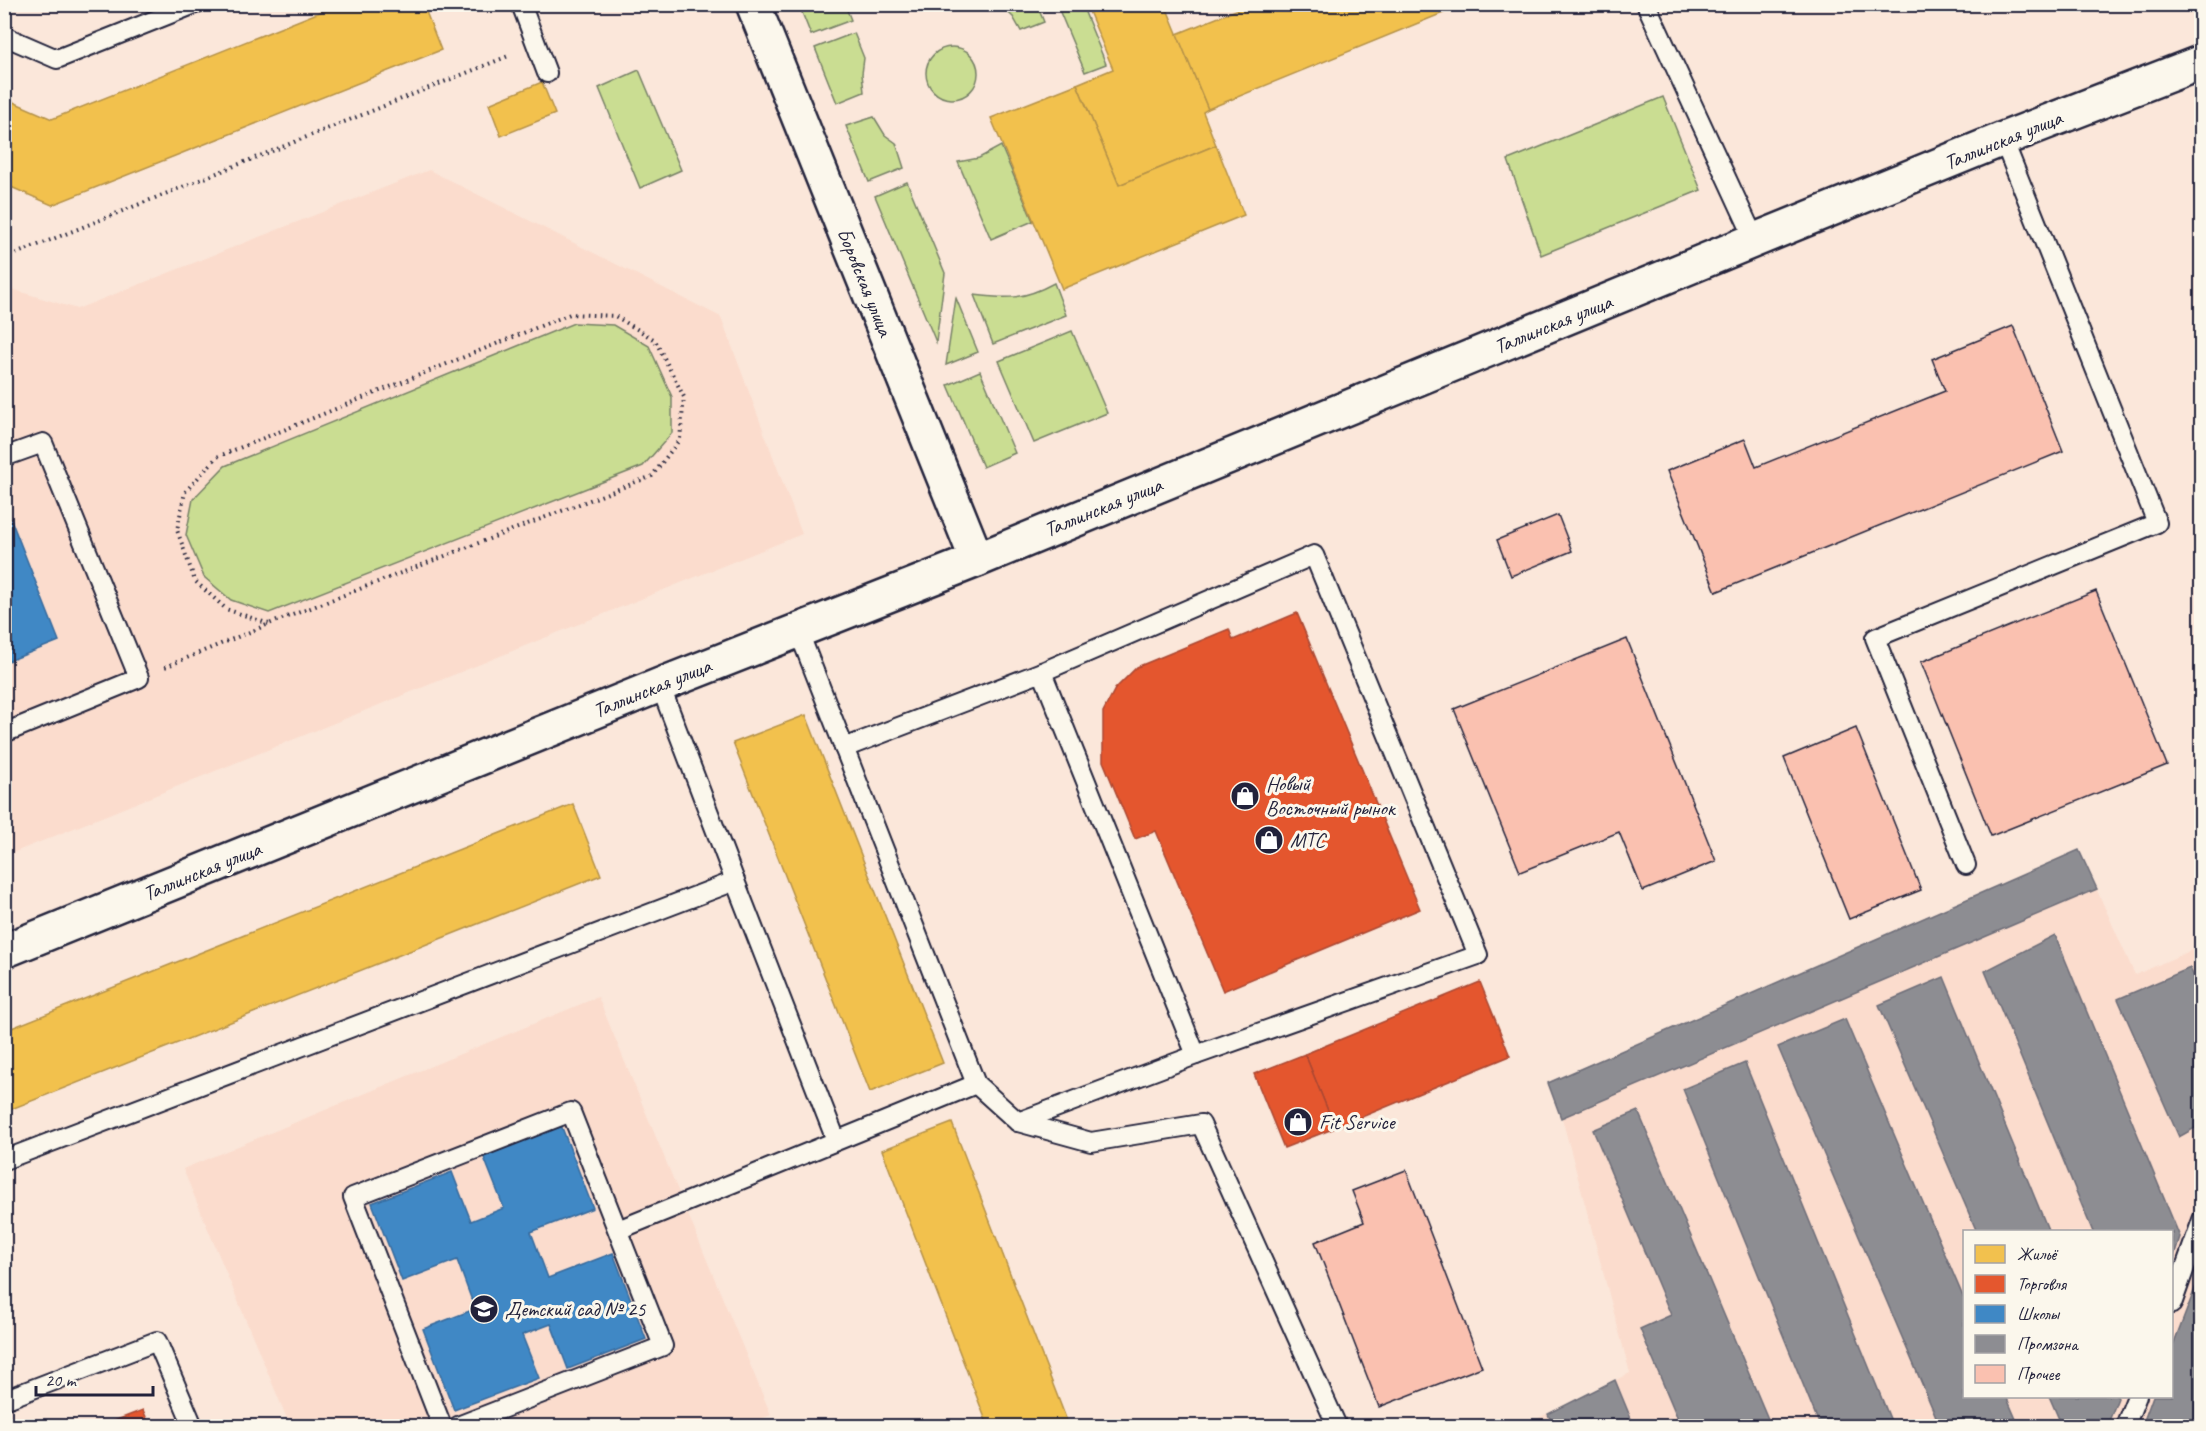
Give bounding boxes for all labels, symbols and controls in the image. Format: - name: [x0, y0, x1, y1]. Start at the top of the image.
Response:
- street label: Таллинская улица: [1940, 104, 2067, 175]
- street label: Боровская улица: [831, 224, 899, 342]
- street label: Таллинская улица: [1490, 288, 1617, 359]
- street label: Таллинская улица: [1040, 471, 1167, 542]
- street label: Таллинская улица: [589, 652, 716, 723]
- place label: Новый Восточный рынок: [1266, 771, 1397, 821]
- shop icon: Новый Восточный рынок: [1229, 780, 1261, 812]
- shop icon: МТС: [1253, 824, 1285, 856]
- place label: МТС: [1290, 827, 1328, 853]
- street label: Таллинская улица: [139, 835, 266, 906]
- shop icon: Fit Service: [1282, 1106, 1314, 1138]
- place label: Fit Service: [1319, 1109, 1397, 1135]
- legend: [1963, 1230, 2173, 1398]
- text: Жильё: [2017, 1243, 2059, 1265]
- text: Торговля: [2017, 1273, 2068, 1295]
- school or university icon: Детский сад № 25: [468, 1293, 500, 1325]
- place label: Детский сад № 25: [505, 1296, 647, 1322]
- text: Школы: [2017, 1303, 2061, 1325]
- text: Промзона: [2017, 1333, 2079, 1355]
- scale bar: [36, 1359, 153, 1397]
- text: Прочее: [2017, 1363, 2060, 1385]
- text: 20 m: [45, 1369, 78, 1391]

